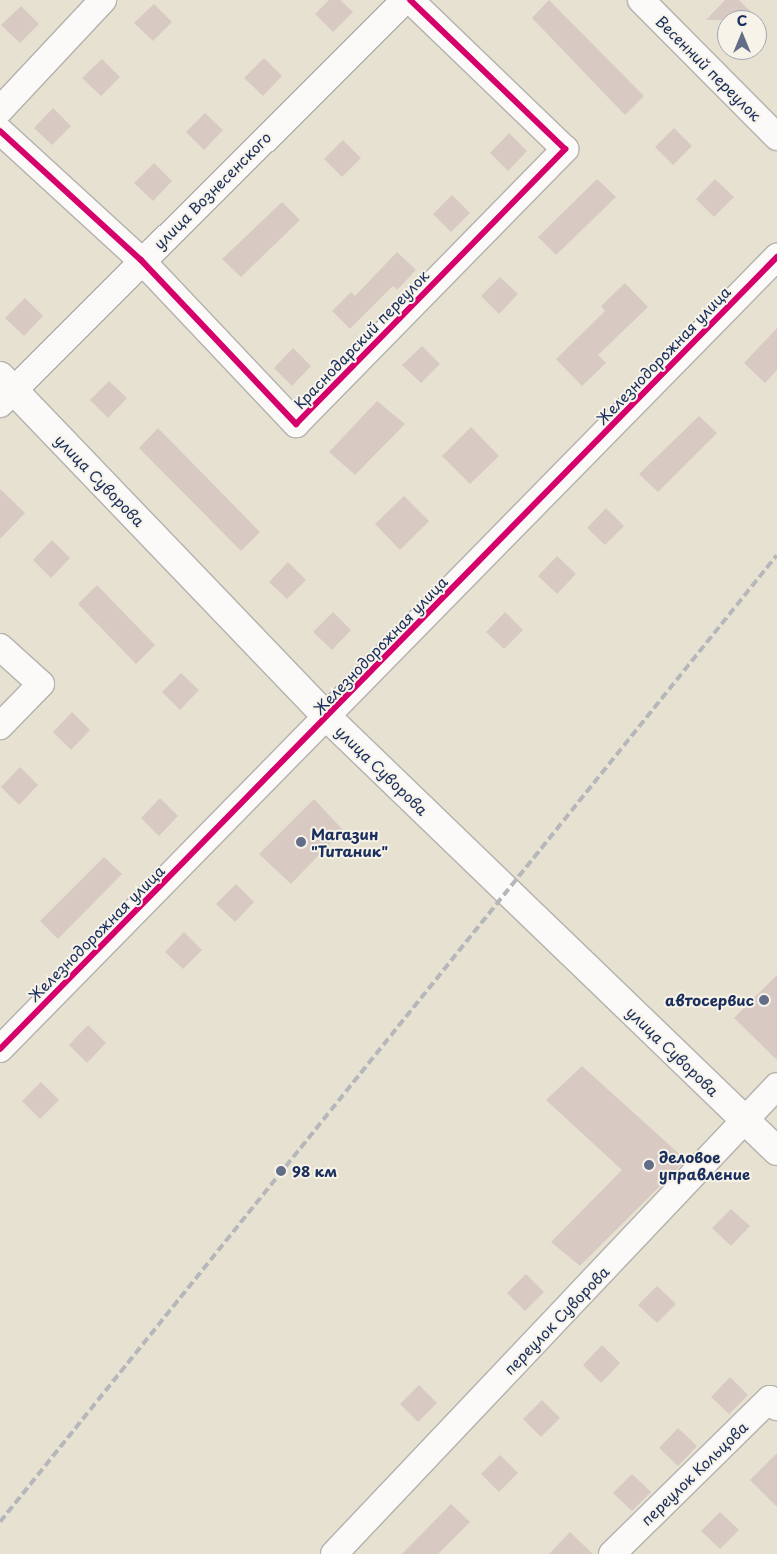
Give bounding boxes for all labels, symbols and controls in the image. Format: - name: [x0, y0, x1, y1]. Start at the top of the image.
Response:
- north arrow: [717, 10, 767, 60]
- text: С: [737, 10, 747, 31]
- street label: Весенний переулок: [653, 12, 765, 124]
- street label: улица Вознесенского: [149, 127, 275, 253]
- street label: Краснодарский переулок: [290, 266, 432, 412]
- street label: Железнодорожная улица: [592, 282, 734, 428]
- street label: улица Суворова: [51, 430, 149, 530]
- street label: Железнодорожная улица: [309, 572, 451, 718]
- street label: улица Суворова: [332, 721, 432, 819]
- place label: Магазин "Титаник": [311, 824, 388, 859]
- marker: Магазин "Титаник": [295, 836, 307, 848]
- street label: Железнодорожная улица: [24, 861, 168, 1005]
- place label: автосервис: [665, 991, 754, 1009]
- marker: автосервис: [758, 994, 770, 1006]
- street label: улица Суворова: [623, 1002, 723, 1100]
- place label: деловое управление: [659, 1147, 750, 1182]
- marker: деловое управление: [643, 1159, 655, 1171]
- place label: 98 км: [292, 1162, 338, 1180]
- marker: 98 км: [274, 1164, 288, 1178]
- street label: переулок Суворова: [500, 1262, 612, 1378]
- street label: переулок Кольцова: [637, 1417, 751, 1529]

